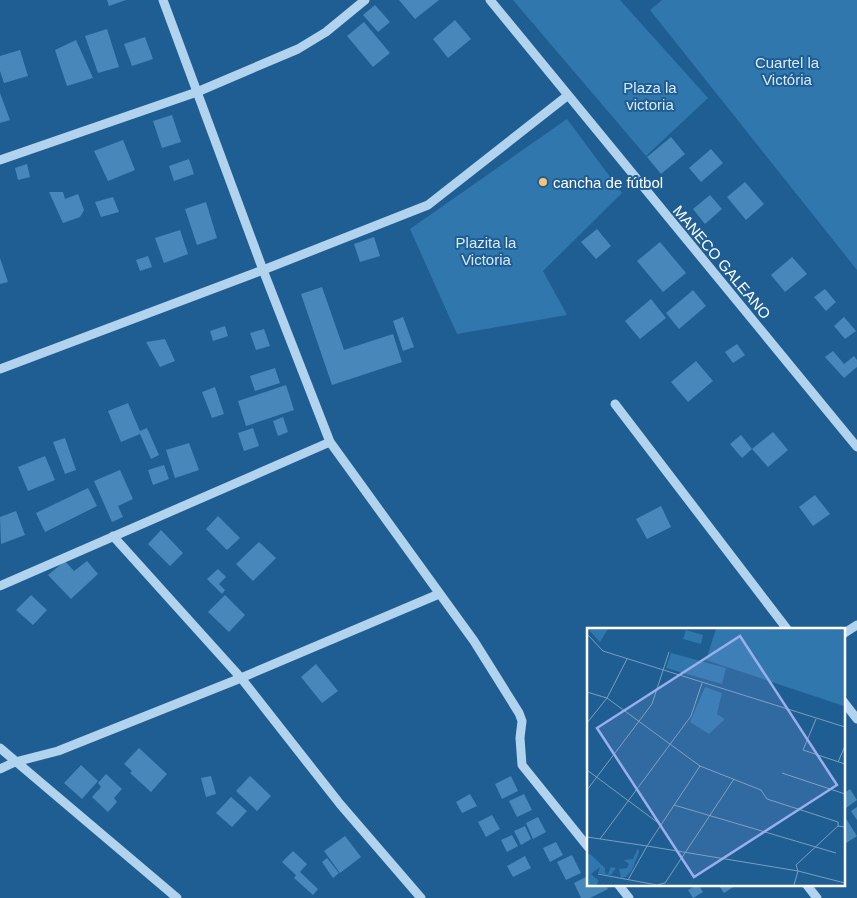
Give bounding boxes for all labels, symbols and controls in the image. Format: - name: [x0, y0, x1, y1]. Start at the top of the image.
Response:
- park label: Cuartel la Victória: [755, 54, 820, 88]
- park label: Plaza la victoria: [623, 79, 677, 113]
- place label: cancha de fútbol: [553, 174, 663, 191]
- marker: cancha de fútbol: [537, 176, 549, 188]
- street label: MANECO GALEANO: [670, 202, 774, 322]
- park label: Plazita la Victoria: [456, 234, 517, 268]
- inset map: [587, 628, 844, 886]

